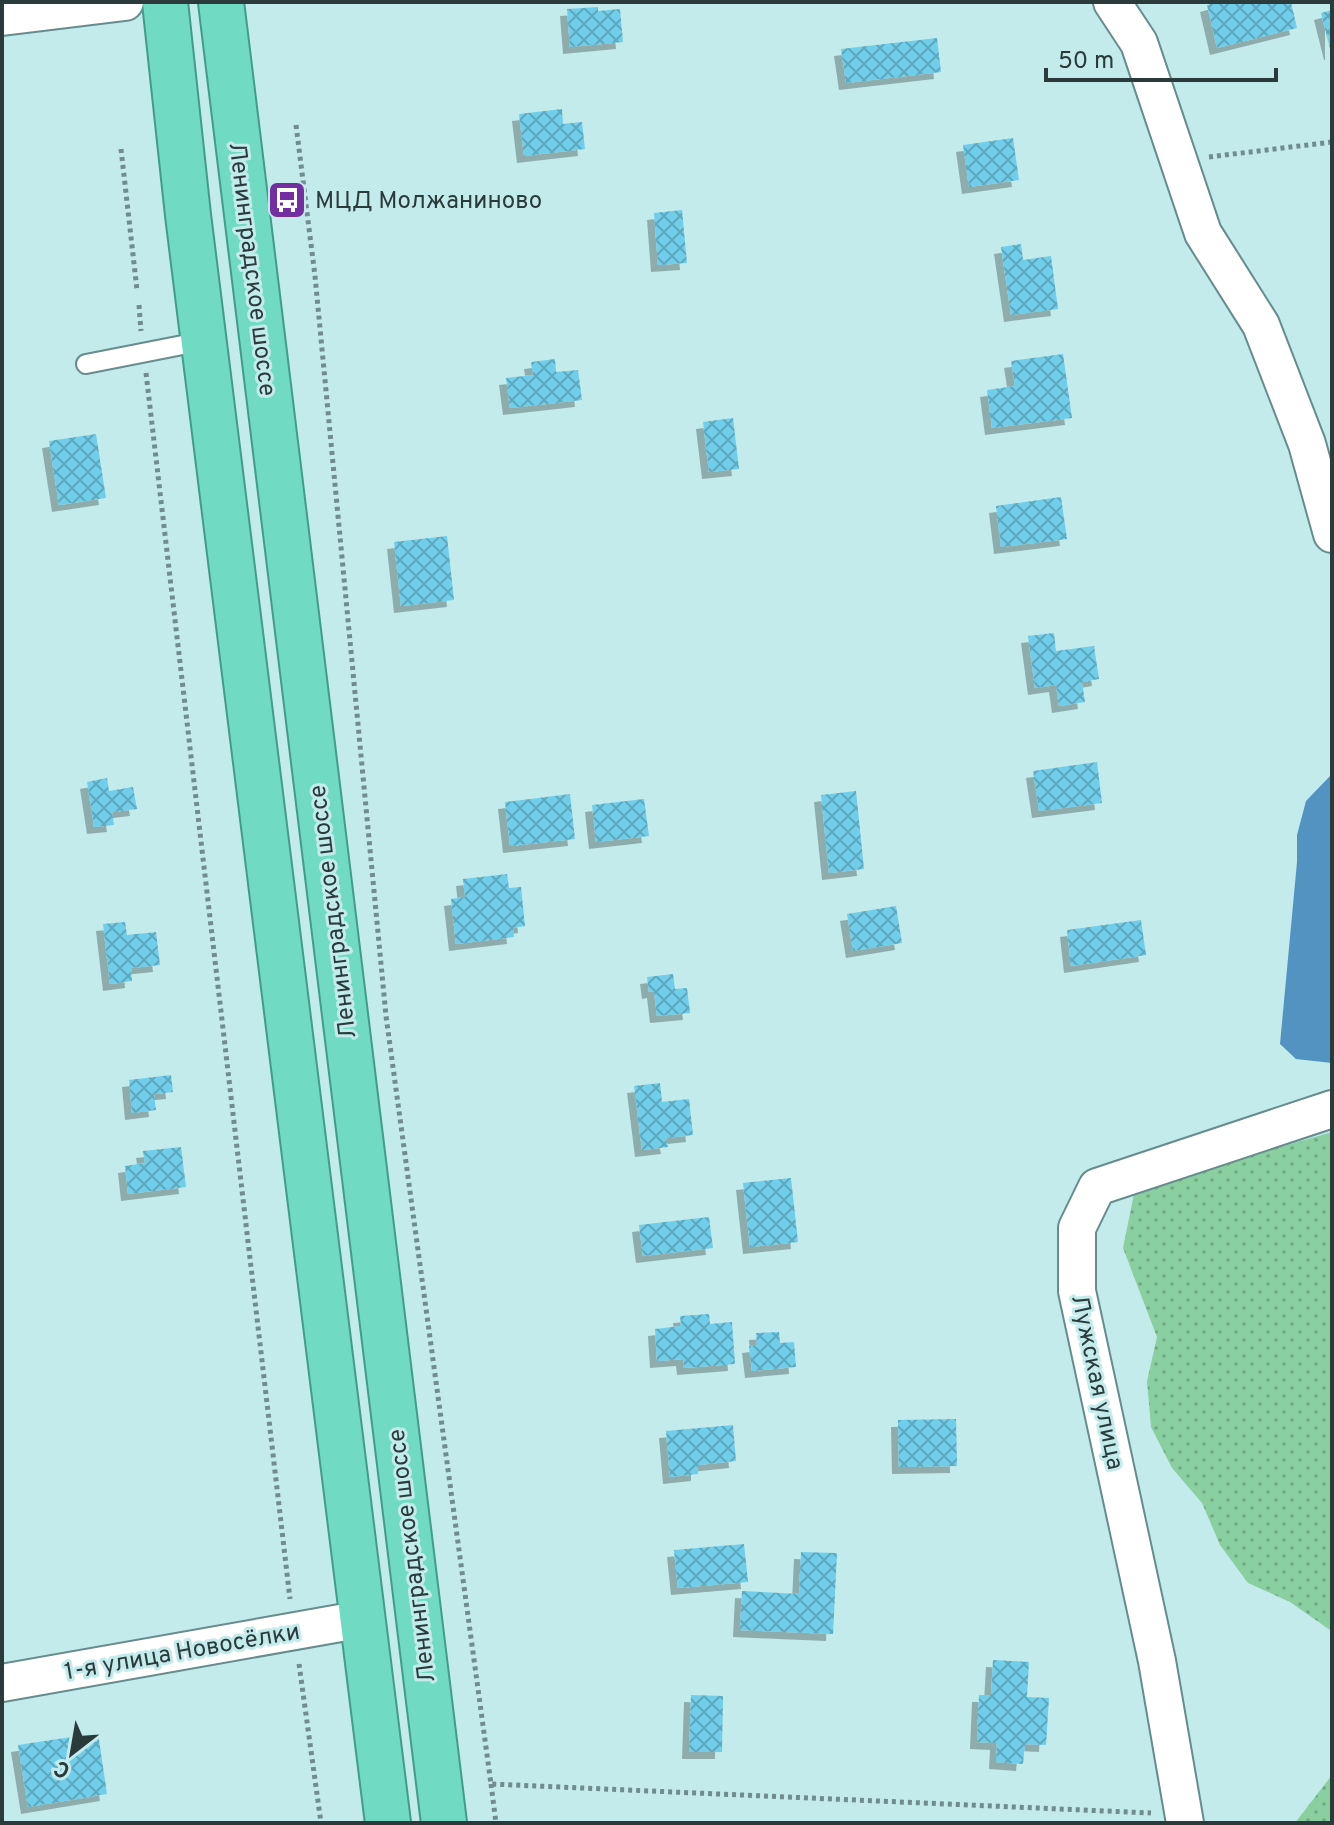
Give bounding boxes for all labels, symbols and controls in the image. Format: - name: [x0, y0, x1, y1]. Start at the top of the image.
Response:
- scale bar: [1046, 32, 1276, 82]
- text: 50 m: [1058, 47, 1114, 77]
- street label: Ленинградское шоссе: [221, 141, 281, 398]
- bus stop icon: МЦД Молжаниново: [266, 179, 308, 221]
- place label: МЦД Молжаниново: [315, 187, 542, 217]
- street label: Ленинградское шоссе: [304, 783, 364, 1040]
- street label: Лужская улица: [1063, 1292, 1129, 1473]
- street label: Ленинградское шоссе: [383, 1427, 443, 1684]
- street label: 1-я улица Новосёлки: [62, 1617, 302, 1688]
- north arrow: [32, 1713, 112, 1793]
- text: С: [50, 1753, 76, 1783]

